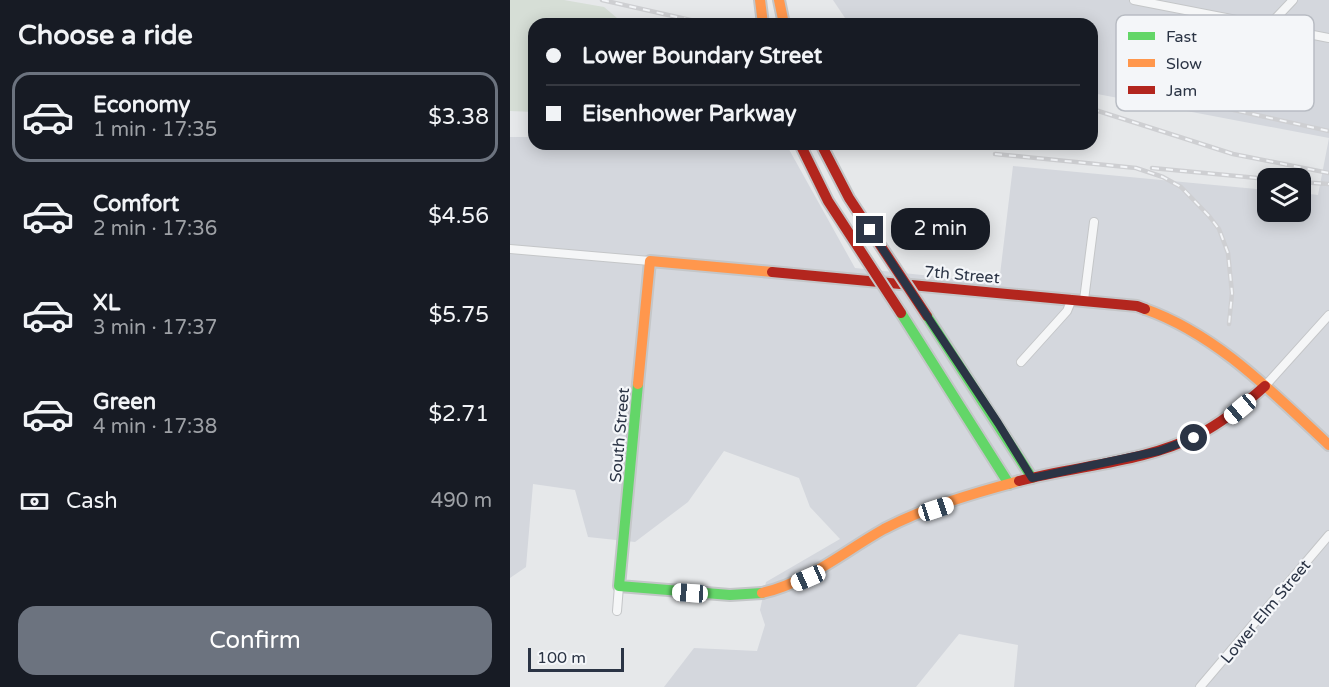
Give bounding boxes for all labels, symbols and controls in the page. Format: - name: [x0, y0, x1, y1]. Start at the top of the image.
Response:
- legend: [1116, 15, 1314, 111]
- text: Choose a ride: [18, 19, 193, 52]
- text: Fast: [1166, 27, 1197, 47]
- text: Lower Boundary Street: [582, 43, 822, 69]
- text: Slow: [1166, 54, 1202, 74]
- text: Jam: [1166, 81, 1197, 101]
- icon: car: [21, 90, 75, 144]
- text: Economy: [93, 92, 190, 118]
- text: Eisenhower Parkway: [582, 101, 797, 127]
- text: $3.38: [428, 104, 489, 130]
- text: 1 min · 17:35: [93, 118, 217, 142]
- map controls: [1257, 168, 1311, 222]
- button: layers: [1257, 168, 1311, 222]
- icon: car: [21, 189, 75, 243]
- text: Comfort: [93, 191, 179, 217]
- text: $4.56: [428, 203, 489, 229]
- callout: 2 min: [891, 209, 990, 251]
- route end: [856, 216, 883, 243]
- text: 2 min · 17:36: [93, 217, 217, 241]
- text: 2 min: [914, 217, 967, 241]
- street label: 7th Street: [923, 262, 1001, 288]
- icon: car: [21, 288, 75, 342]
- text: XL: [93, 290, 120, 316]
- text: $5.75: [429, 302, 489, 328]
- text: 3 min · 17:37: [93, 316, 217, 340]
- icon: car: [21, 387, 75, 441]
- street label: South Street: [606, 387, 634, 483]
- text: Green: [93, 389, 156, 415]
- car: [1220, 391, 1260, 427]
- text: $2.71: [428, 401, 489, 427]
- text: 4 min · 17:38: [93, 415, 217, 439]
- route start: [1180, 424, 1207, 451]
- icon: cash: [18, 485, 51, 518]
- text: Cash: [66, 488, 118, 514]
- text: 490 m: [431, 489, 492, 513]
- car: [916, 495, 956, 523]
- street label: Lower Elm Street: [1216, 556, 1315, 668]
- car: [788, 562, 828, 594]
- car: [671, 583, 709, 603]
- button: Confirm: [18, 606, 492, 675]
- scale bar: [528, 645, 624, 672]
- text: 100 m: [537, 648, 586, 668]

